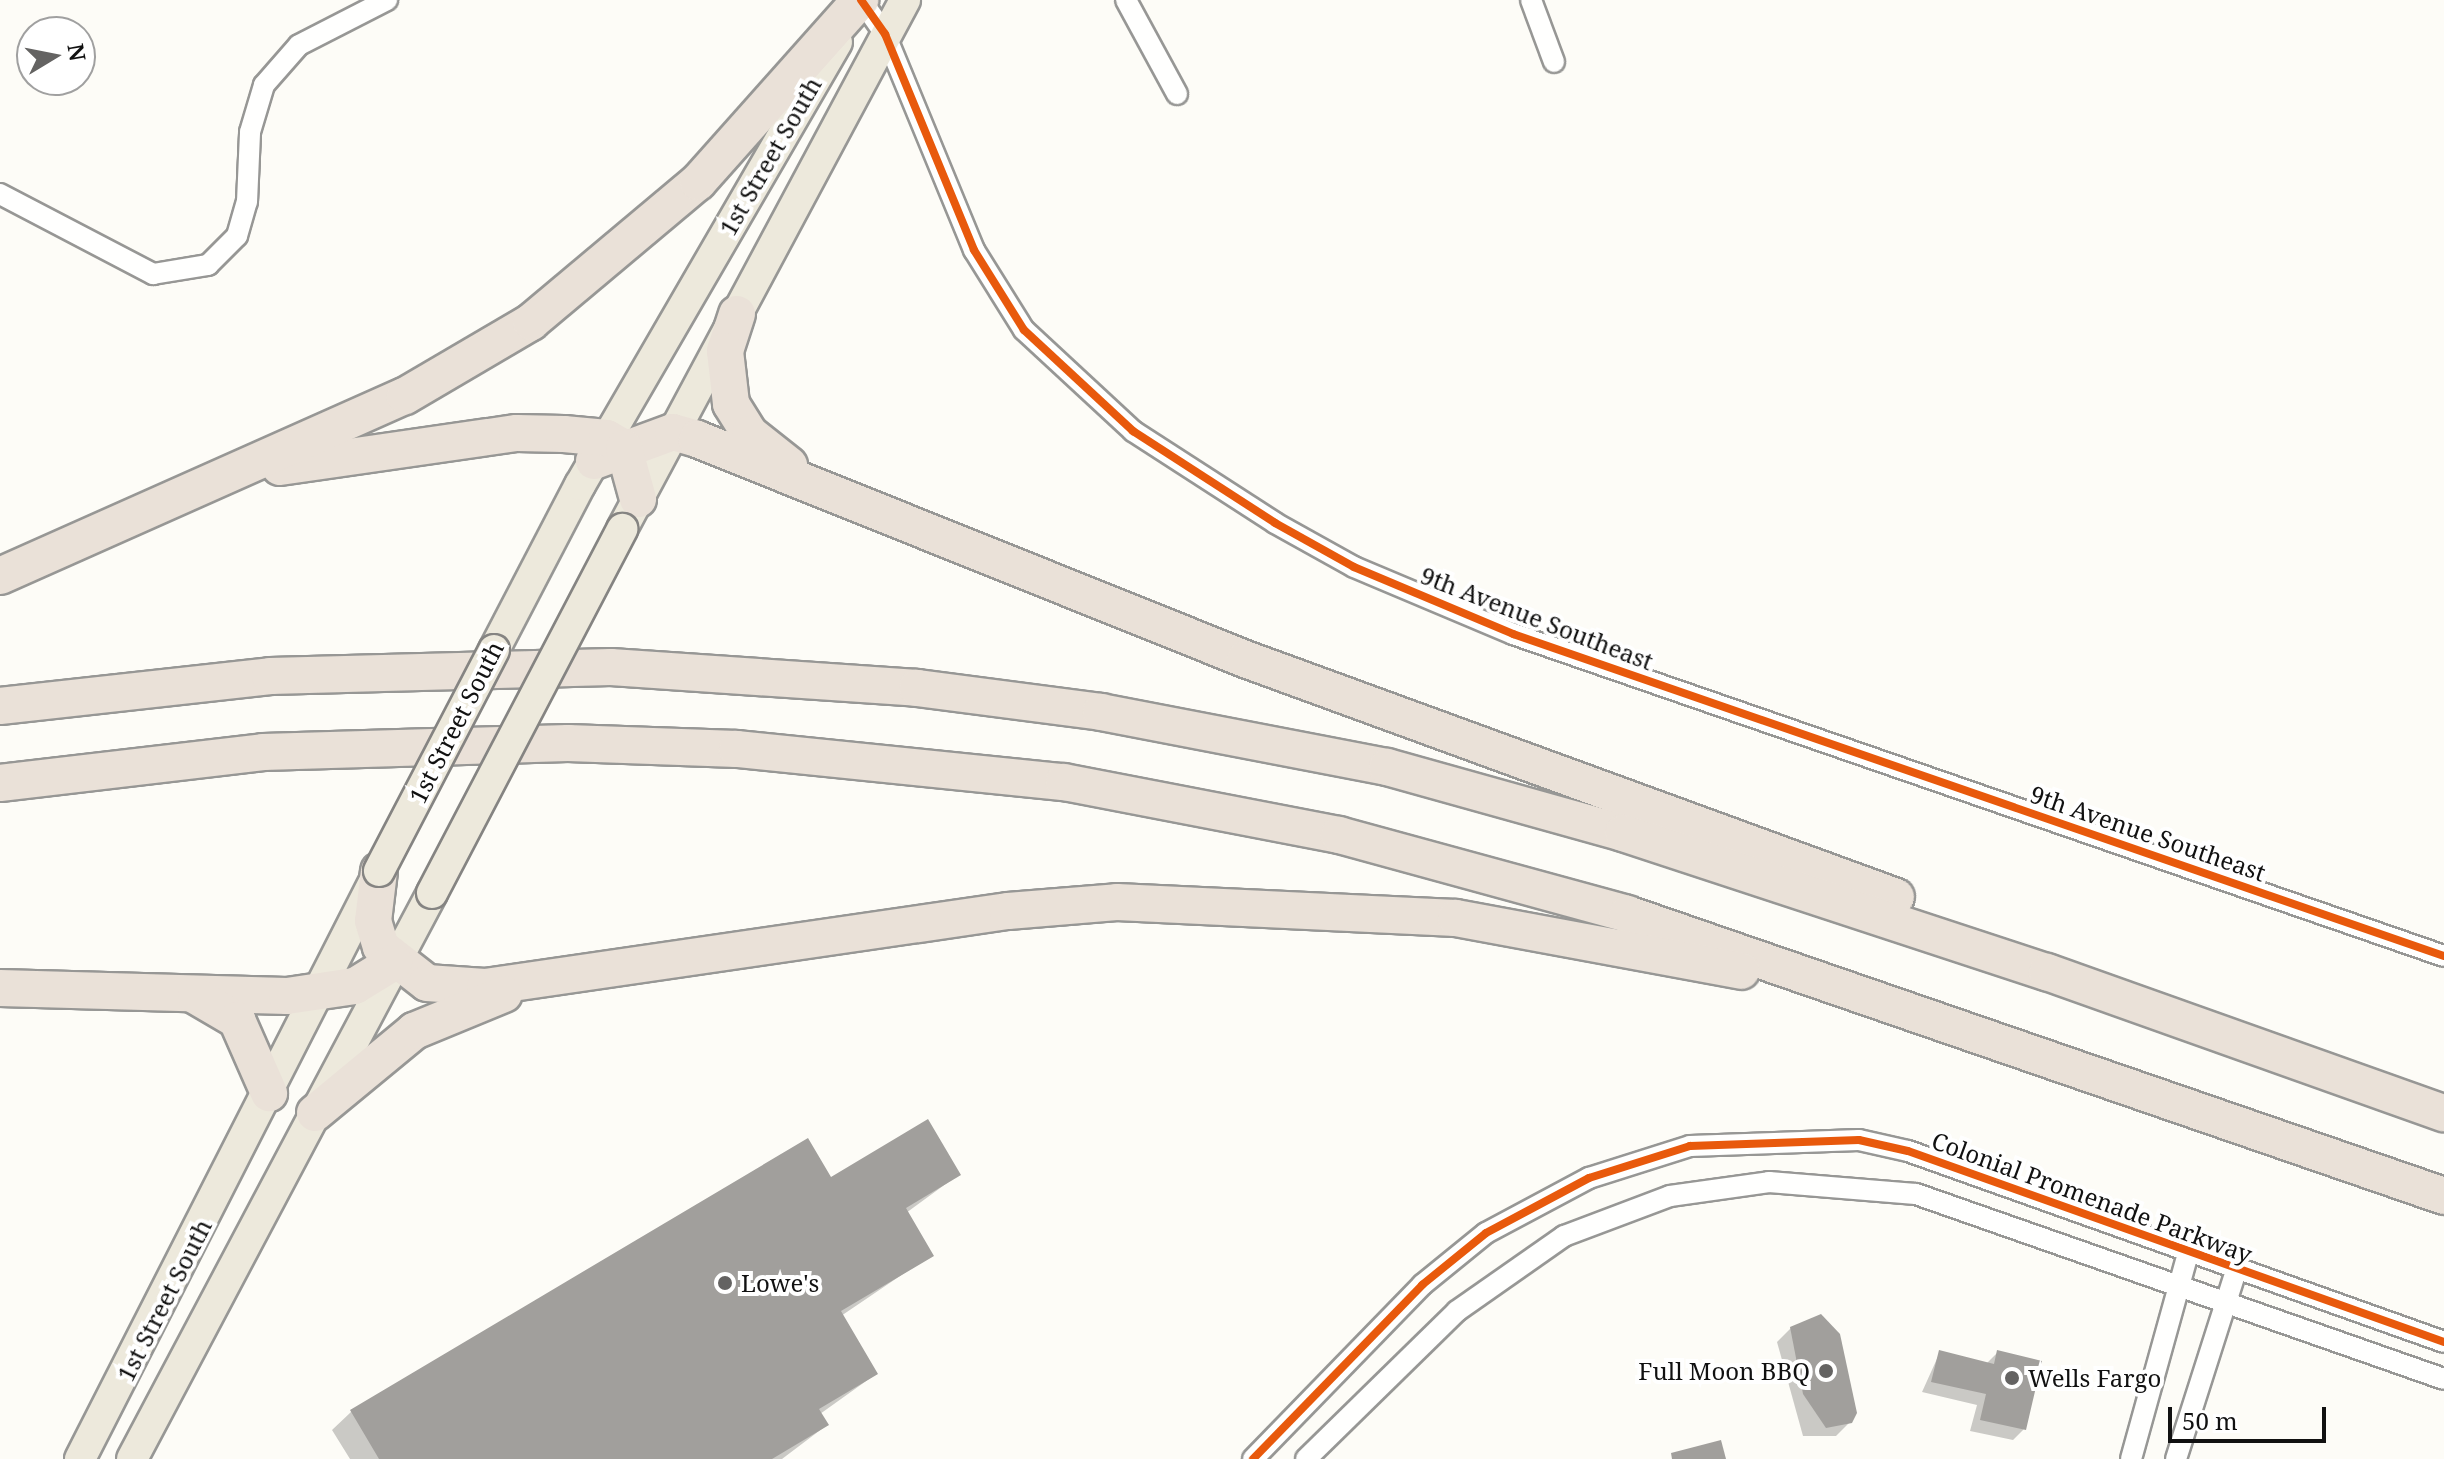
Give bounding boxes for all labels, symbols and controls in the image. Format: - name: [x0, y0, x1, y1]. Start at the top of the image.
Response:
- north arrow: [16, 16, 96, 96]
- text: N: [61, 41, 94, 63]
- street label: 1st Street South: [713, 72, 827, 240]
- street label: 9th Avenue Southeast: [1417, 560, 1657, 676]
- street label: 1st Street South: [403, 636, 509, 808]
- street label: 9th Avenue Southeast: [2027, 779, 2269, 887]
- street label: Colonial Promenade Parkway: [1928, 1126, 2256, 1268]
- street label: 1st Street South: [111, 1214, 217, 1386]
- place label: Lowe's: [741, 1269, 819, 1297]
- marker: Lowe's: [716, 1274, 734, 1292]
- place label: Full Moon BBQ: [1638, 1357, 1810, 1385]
- marker: Full Moon BBQ: [1817, 1362, 1835, 1380]
- place label: Wells Fargo: [2028, 1364, 2161, 1392]
- marker: Wells Fargo: [2003, 1369, 2021, 1387]
- scale bar: [2172, 1391, 2330, 1441]
- text: 50 m: [2182, 1404, 2238, 1437]

